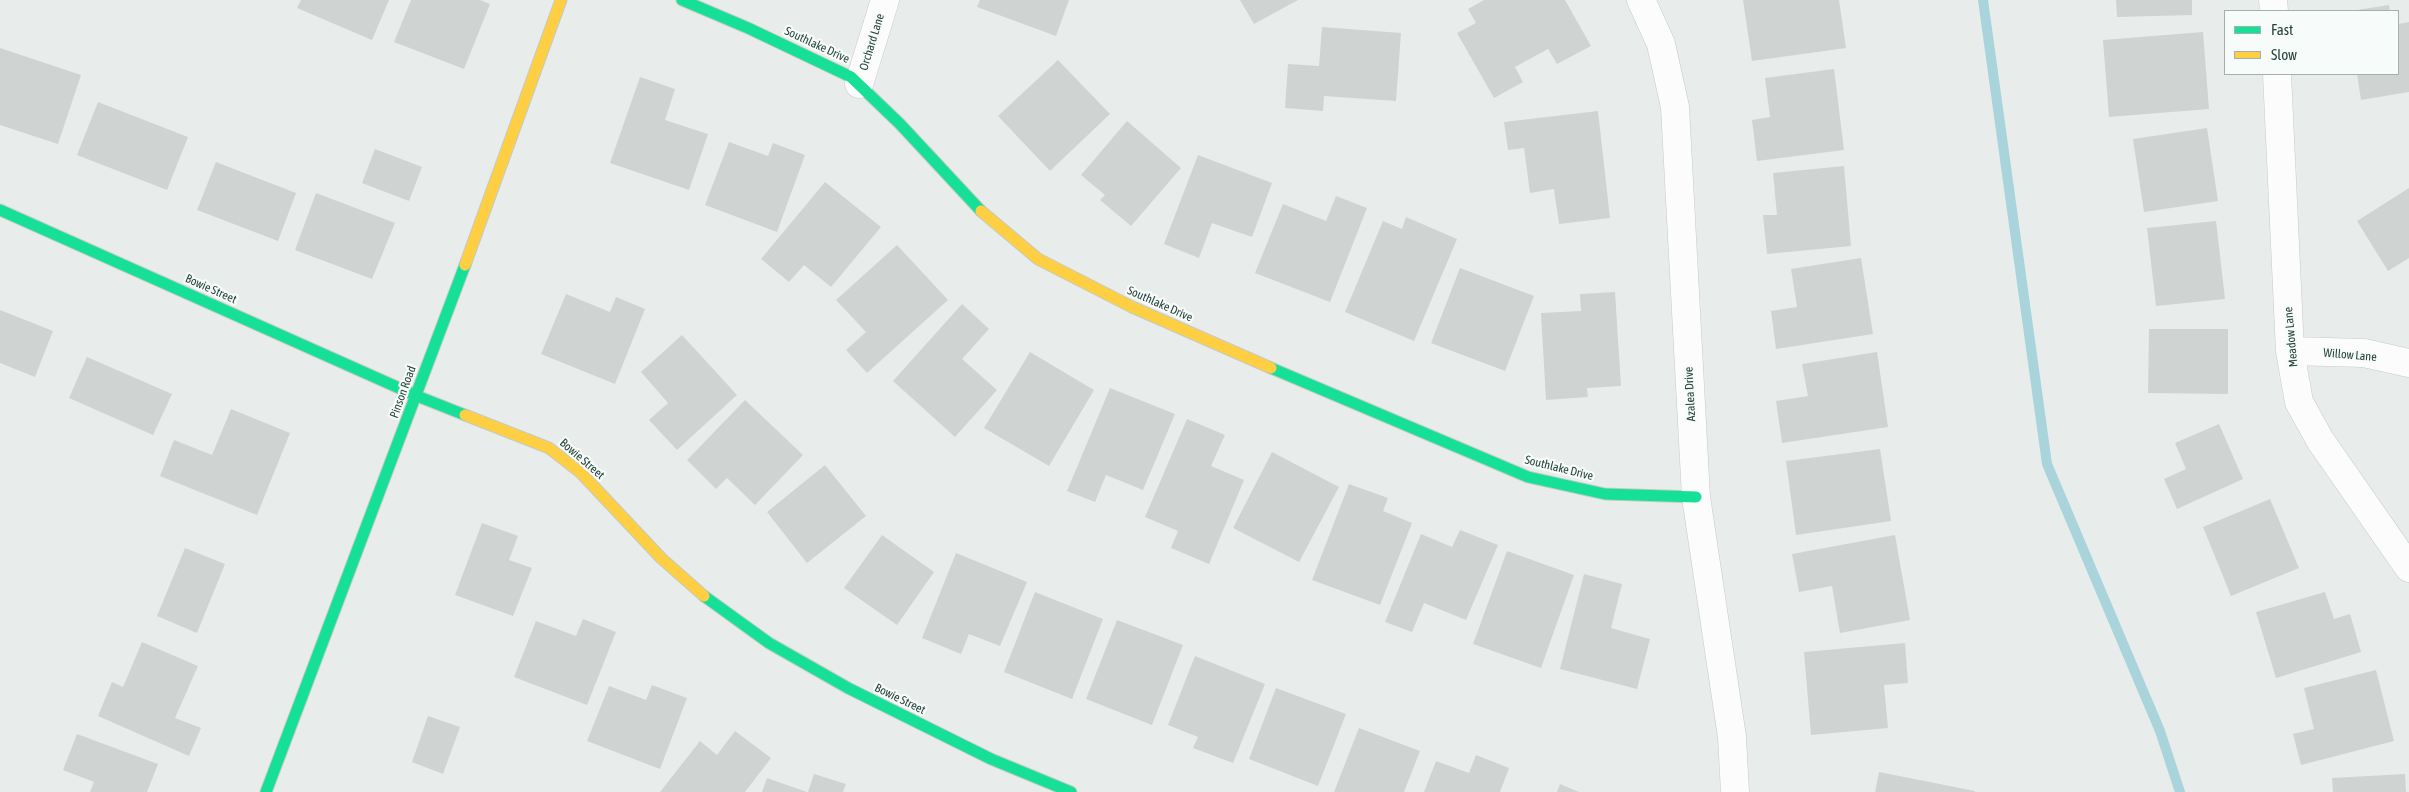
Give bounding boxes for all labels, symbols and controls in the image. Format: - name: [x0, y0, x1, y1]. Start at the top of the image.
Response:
- legend: [2224, 10, 2399, 75]
- street label: Orchard Lane: [857, 12, 887, 72]
- text: Fast: [2271, 21, 2293, 38]
- street label: Southlake Drive: [782, 24, 852, 66]
- text: Slow: [2271, 46, 2297, 63]
- street label: Bowie Street: [183, 271, 239, 307]
- street label: Southlake Drive: [1125, 283, 1195, 325]
- street label: Meadow Lane: [2281, 306, 2301, 368]
- street label: Willow Lane: [2323, 345, 2377, 365]
- street label: Pinson Road: [387, 364, 419, 420]
- street label: Azalea Drive: [1681, 366, 1699, 422]
- street label: Bowie Street: [557, 436, 607, 482]
- street label: Southlake Drive: [1523, 453, 1595, 483]
- street label: Bowie Street: [872, 681, 928, 717]

